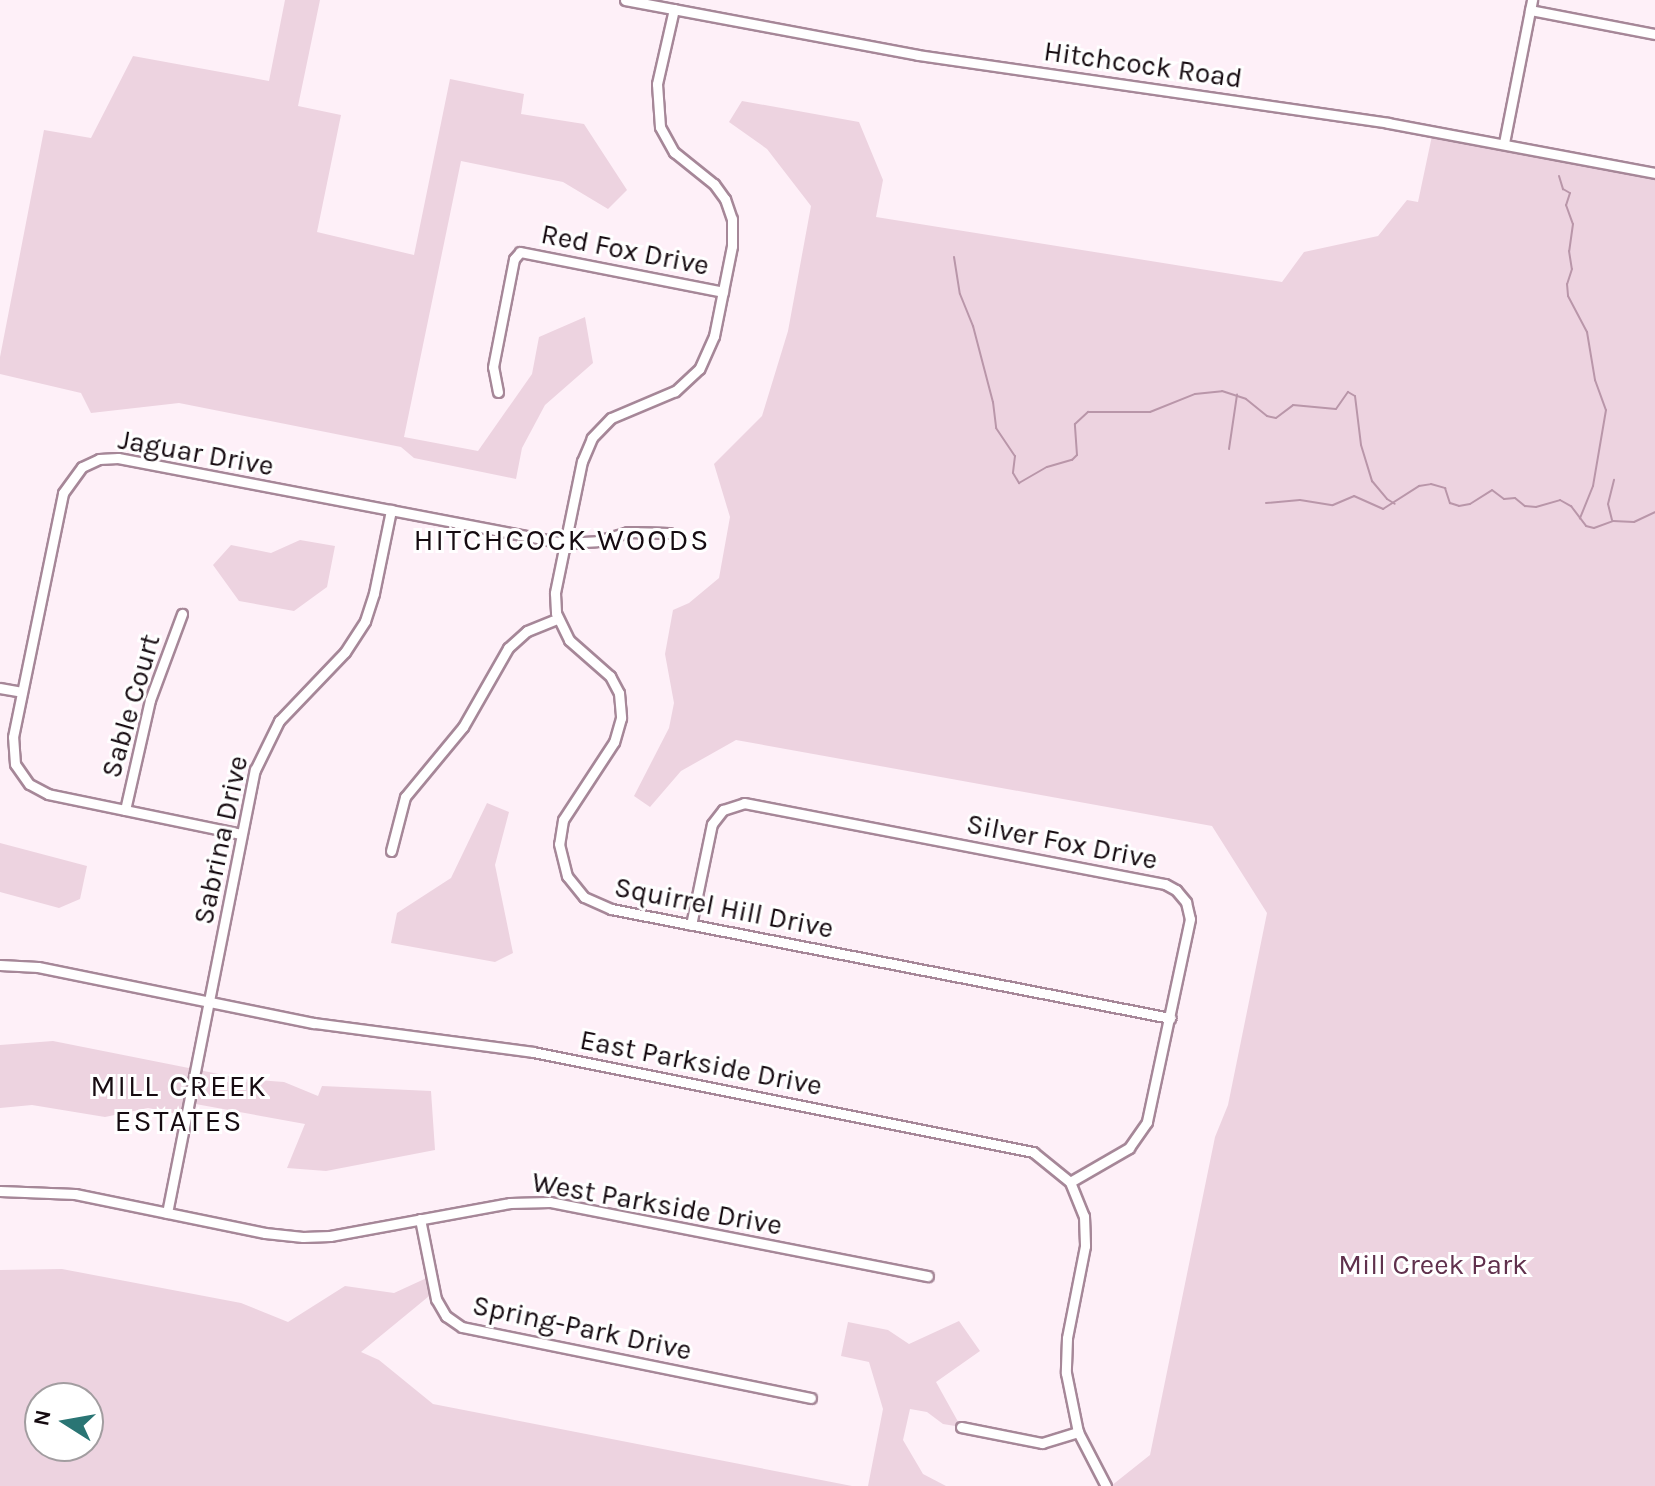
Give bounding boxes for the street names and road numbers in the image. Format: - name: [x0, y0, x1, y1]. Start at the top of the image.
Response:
- street label: Hitchcock Road: [1042, 34, 1244, 96]
- street label: Red Fox Drive: [538, 217, 712, 283]
- street label: Jaguar Drive: [116, 423, 276, 483]
- street label: Sable Court: [94, 630, 168, 782]
- street label: Sabrina Drive: [187, 753, 255, 927]
- street label: Silver Fox Drive: [964, 807, 1160, 877]
- street label: Squirrel Hill Drive: [612, 870, 836, 946]
- street label: East Parkside Drive: [577, 1023, 825, 1103]
- street label: West Parkside Drive: [529, 1165, 785, 1243]
- street label: Spring-Park Drive: [469, 1288, 695, 1368]

